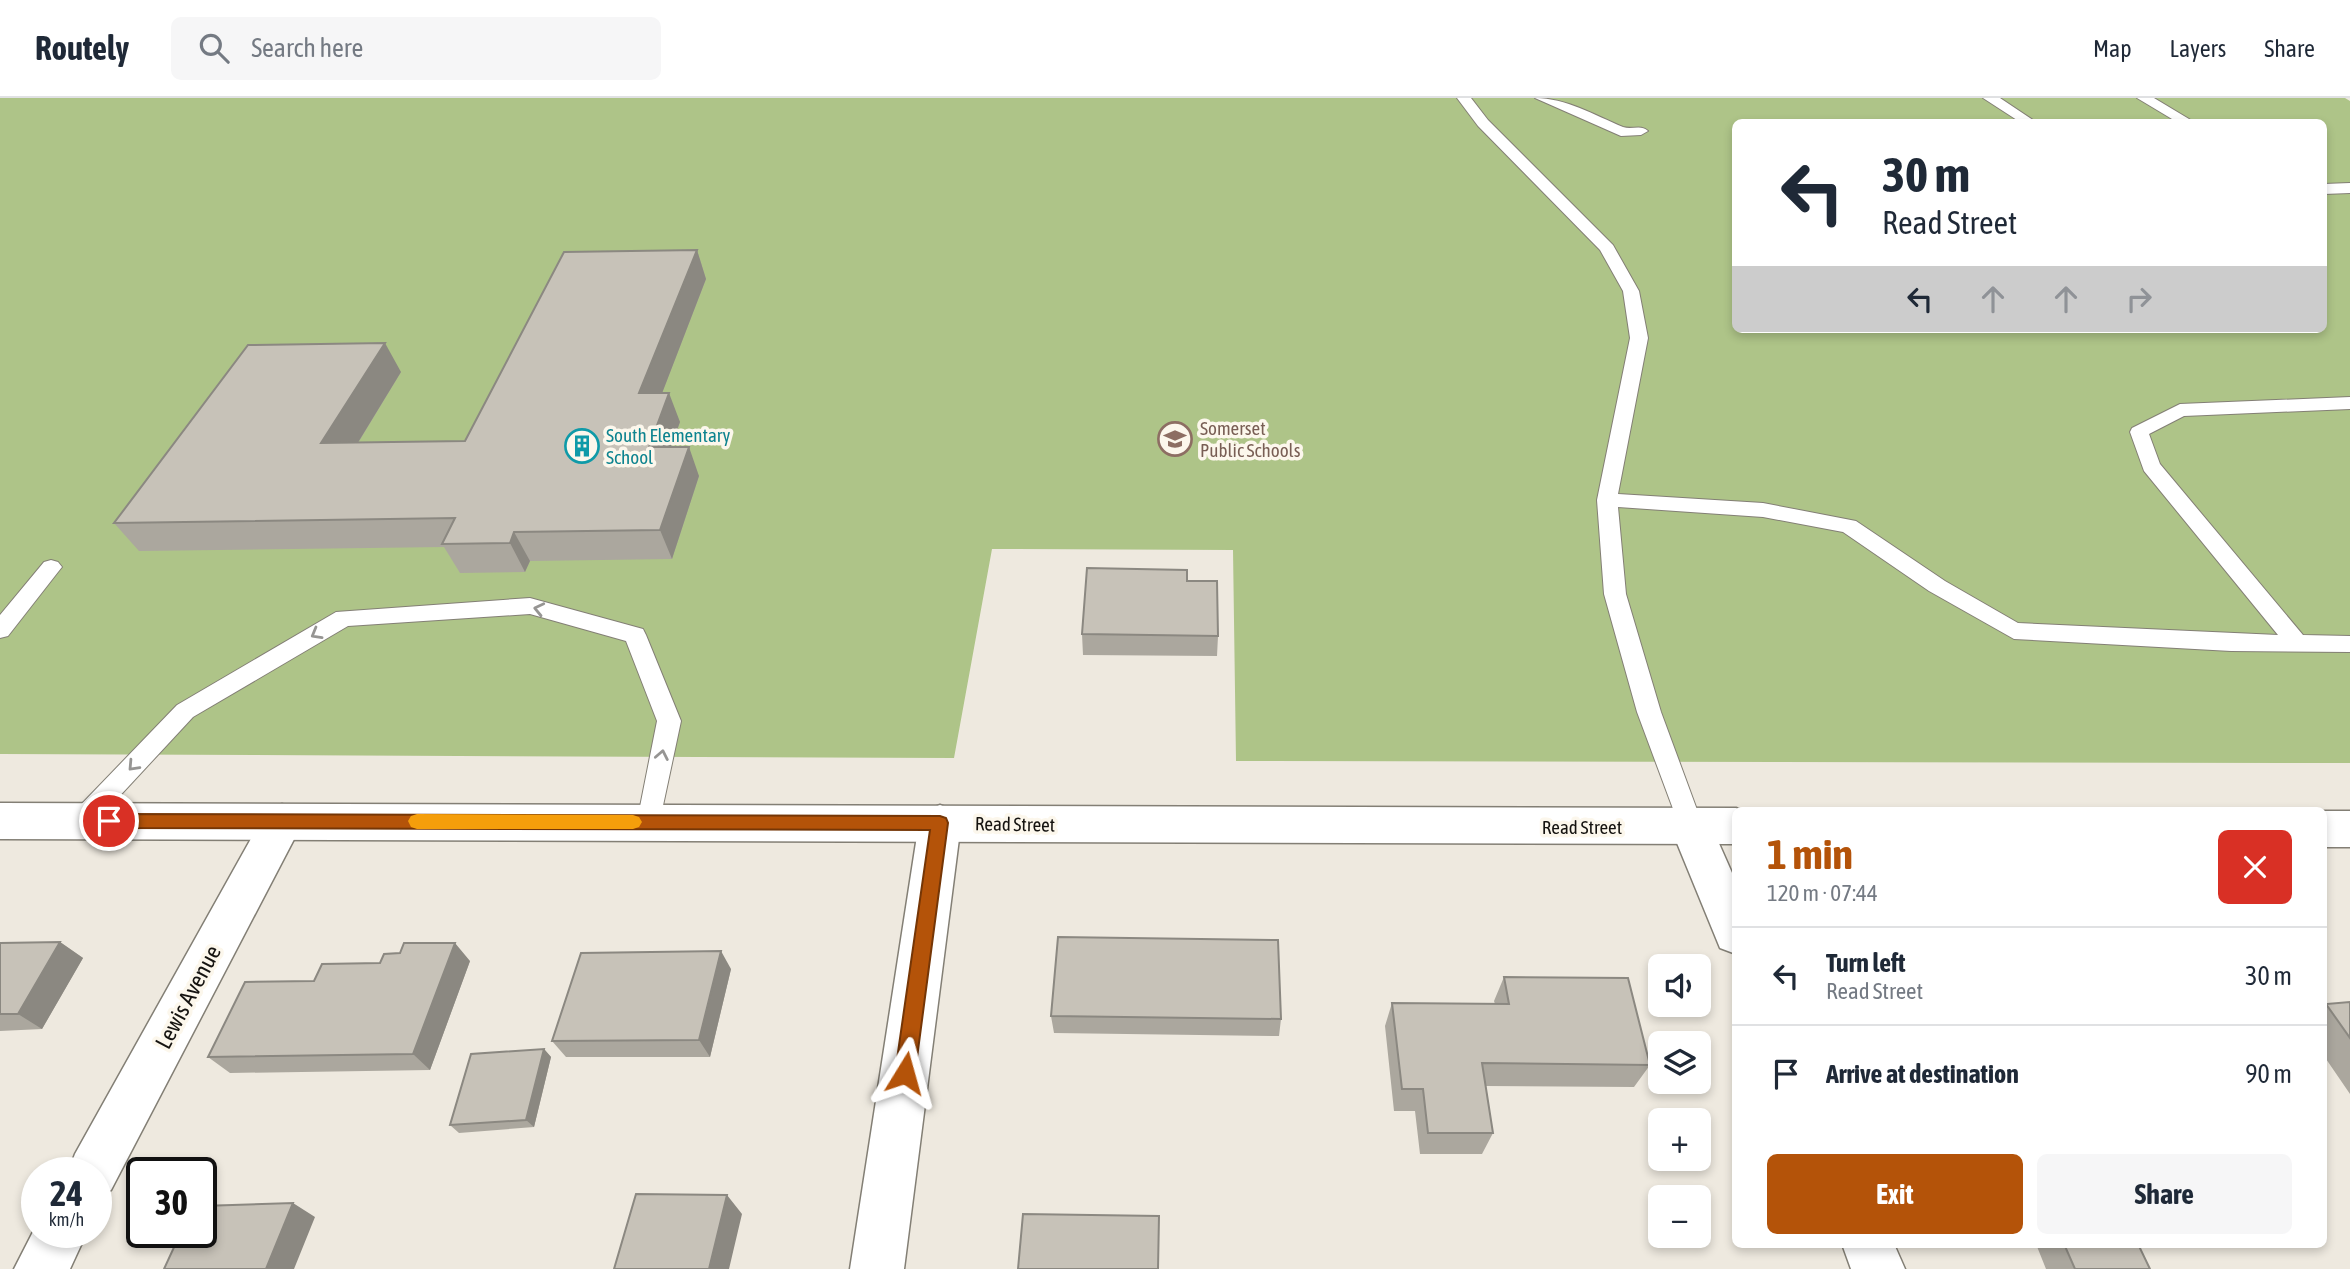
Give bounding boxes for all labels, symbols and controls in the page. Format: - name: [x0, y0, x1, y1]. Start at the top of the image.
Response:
- search box: [171, 17, 661, 80]
- text: Routely: [35, 29, 129, 67]
- icon: search: [195, 29, 233, 67]
- text: Search here: [251, 33, 363, 63]
- text: Map: [2093, 35, 2132, 62]
- text: Layers: [2170, 35, 2226, 62]
- text: Share: [2264, 35, 2315, 62]
- text: 30 m: [1882, 146, 1970, 202]
- icon: left: [1767, 147, 1858, 238]
- text: Read Street: [1882, 204, 2017, 241]
- icon: left: [1901, 280, 1939, 318]
- icon: ahead: [1974, 280, 2012, 318]
- icon: ahead: [2047, 280, 2085, 318]
- icon: right: [2120, 280, 2158, 318]
- place label: Somerset Public Schools: [1200, 417, 1301, 461]
- school or university icon: Somerset Public Schools: [1156, 420, 1194, 458]
- place label: South Elementary School: [606, 424, 730, 468]
- building icon: South Elementary School: [563, 427, 601, 465]
- one-way arrow: [533, 602, 545, 617]
- one-way arrow: [311, 626, 324, 639]
- one-way arrow: [654, 749, 669, 761]
- one-way arrow: [129, 758, 142, 771]
- pin: [79, 791, 139, 851]
- icon: arrive: [90, 802, 128, 840]
- street label: Read Street: [975, 812, 1055, 836]
- street label: Read Street: [1542, 816, 1622, 838]
- text: 1 min: [1767, 830, 1853, 878]
- button: close: [2218, 830, 2292, 904]
- text: 120 m · 07:44: [1767, 880, 1878, 906]
- street label: Lewis Avenue: [150, 941, 226, 1053]
- text: Turn left: [1826, 948, 1906, 978]
- map controls: [1648, 954, 1711, 1248]
- button: sound: [1648, 954, 1711, 1017]
- icon: left: [1767, 957, 1805, 995]
- text: 30 m: [2245, 961, 2292, 991]
- text: Read Street: [1826, 978, 1923, 1004]
- button: layers: [1648, 1031, 1711, 1094]
- position arrow: [868, 1036, 942, 1110]
- icon: arrive: [1767, 1055, 1805, 1093]
- text: Arrive at destination: [1826, 1059, 2019, 1089]
- text: 90 m: [2245, 1059, 2292, 1089]
- button: +: [1648, 1108, 1711, 1171]
- button: Exit: [1767, 1154, 2023, 1234]
- button: Share: [2037, 1154, 2292, 1234]
- speed limit sign: 30: [126, 1157, 217, 1248]
- text: 24: [50, 1173, 83, 1213]
- button: −: [1648, 1185, 1711, 1248]
- text: km/h: [49, 1209, 84, 1230]

